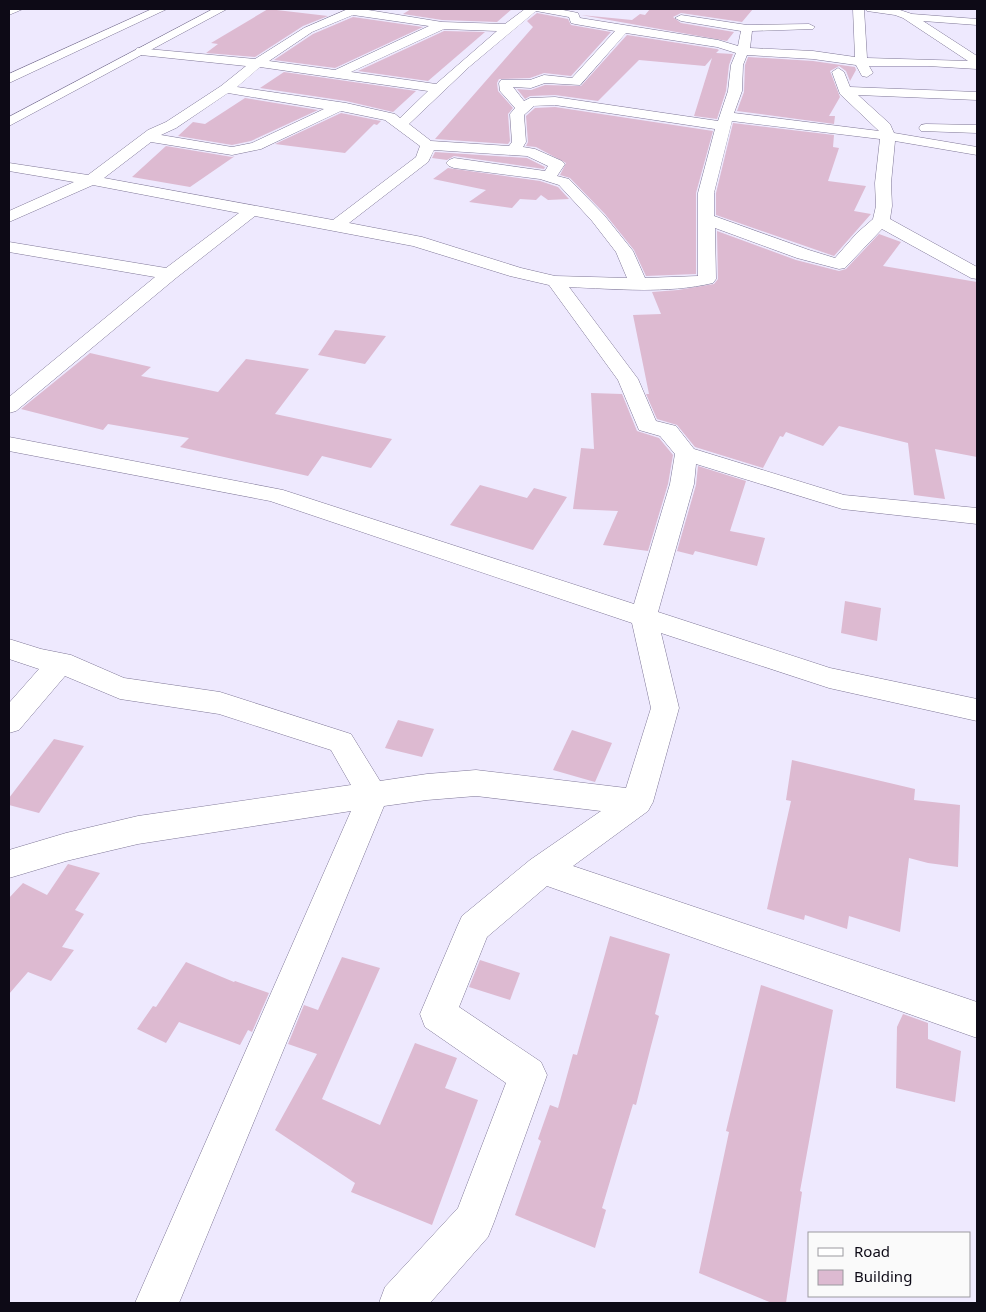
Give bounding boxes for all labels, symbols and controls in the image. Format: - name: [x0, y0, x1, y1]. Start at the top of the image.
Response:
- legend: [808, 1232, 971, 1297]
- text: Road: [854, 1241, 890, 1261]
- text: Building: [854, 1266, 912, 1286]

